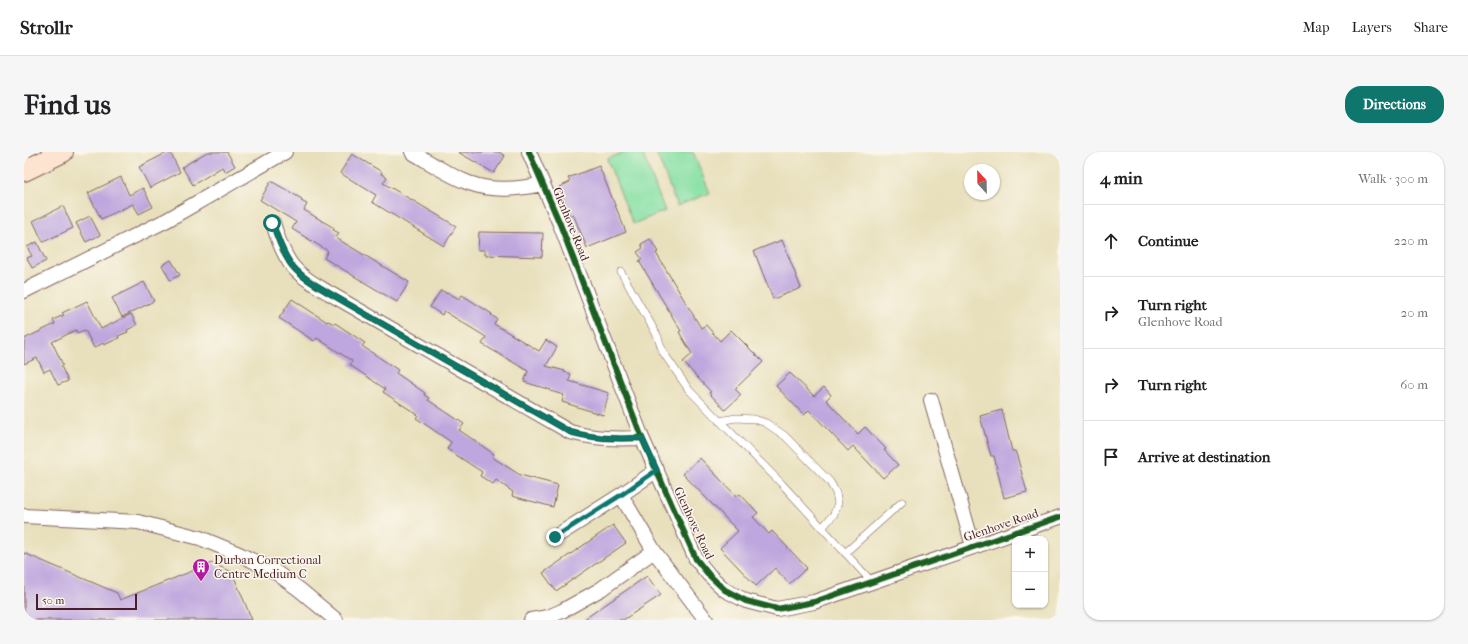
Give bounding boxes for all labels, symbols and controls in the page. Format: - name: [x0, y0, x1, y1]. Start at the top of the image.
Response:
- text: Strollr: [20, 17, 73, 39]
- text: Map: [1303, 19, 1330, 36]
- text: Layers: [1352, 19, 1392, 36]
- text: Share: [1414, 19, 1448, 36]
- button: Directions: [1345, 86, 1444, 123]
- text: Find us: [24, 88, 111, 121]
- north arrow: [964, 164, 1000, 200]
- text: 4 min: [1100, 168, 1143, 188]
- text: Walk · 300 m: [1358, 171, 1428, 186]
- street label: Glenhove Road: [550, 185, 592, 263]
- route start: [263, 214, 281, 232]
- icon: ahead: [1100, 230, 1122, 252]
- text: Continue: [1138, 232, 1198, 250]
- text: 220 m: [1394, 233, 1428, 248]
- text: Turn right: [1138, 296, 1207, 314]
- icon: right: [1100, 302, 1122, 324]
- text: 20 m: [1401, 305, 1428, 320]
- text: Glenhove Road: [1138, 314, 1223, 329]
- icon: right: [1100, 374, 1122, 396]
- text: Turn right: [1138, 376, 1207, 394]
- text: 60 m: [1400, 377, 1428, 392]
- icon: arrive: [1100, 446, 1122, 468]
- text: Arrive at destination: [1138, 448, 1270, 466]
- street label: Glenhove Road: [671, 485, 717, 562]
- street label: Glenhove Road: [962, 506, 1041, 544]
- route end: [546, 528, 564, 546]
- map controls: [1012, 536, 1048, 608]
- button: +: [1012, 536, 1048, 572]
- place label: Durban Correctional Centre Medium C: [214, 553, 322, 581]
- building icon: Durban Correctional Centre Medium C: [191, 557, 211, 582]
- button: −: [1012, 572, 1048, 608]
- scale bar: [36, 592, 137, 611]
- text: 50 m: [42, 594, 64, 607]

